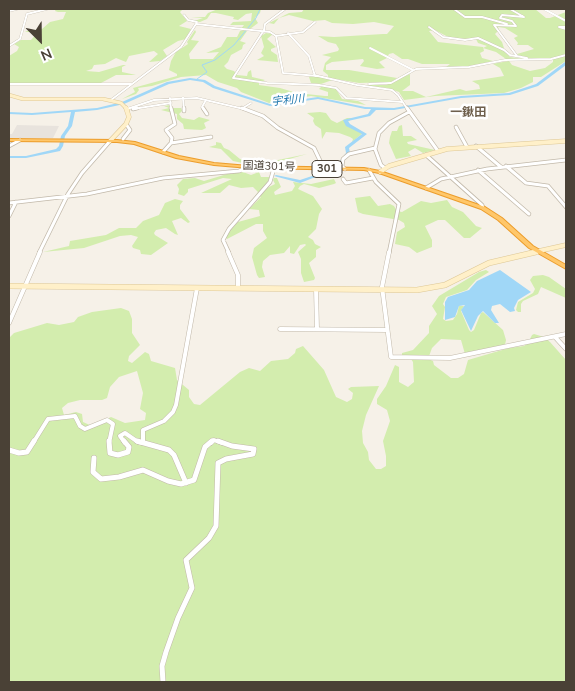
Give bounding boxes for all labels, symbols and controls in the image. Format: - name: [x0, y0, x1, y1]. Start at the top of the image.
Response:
- north arrow: [15, 15, 65, 65]
- text: N: [38, 43, 55, 65]
- water label: 宇利川: [271, 93, 305, 109]
- district label: 一鍬田: [450, 106, 486, 120]
- street label: 国道301号: [242, 159, 296, 175]
- road number: 301: [312, 160, 342, 178]

